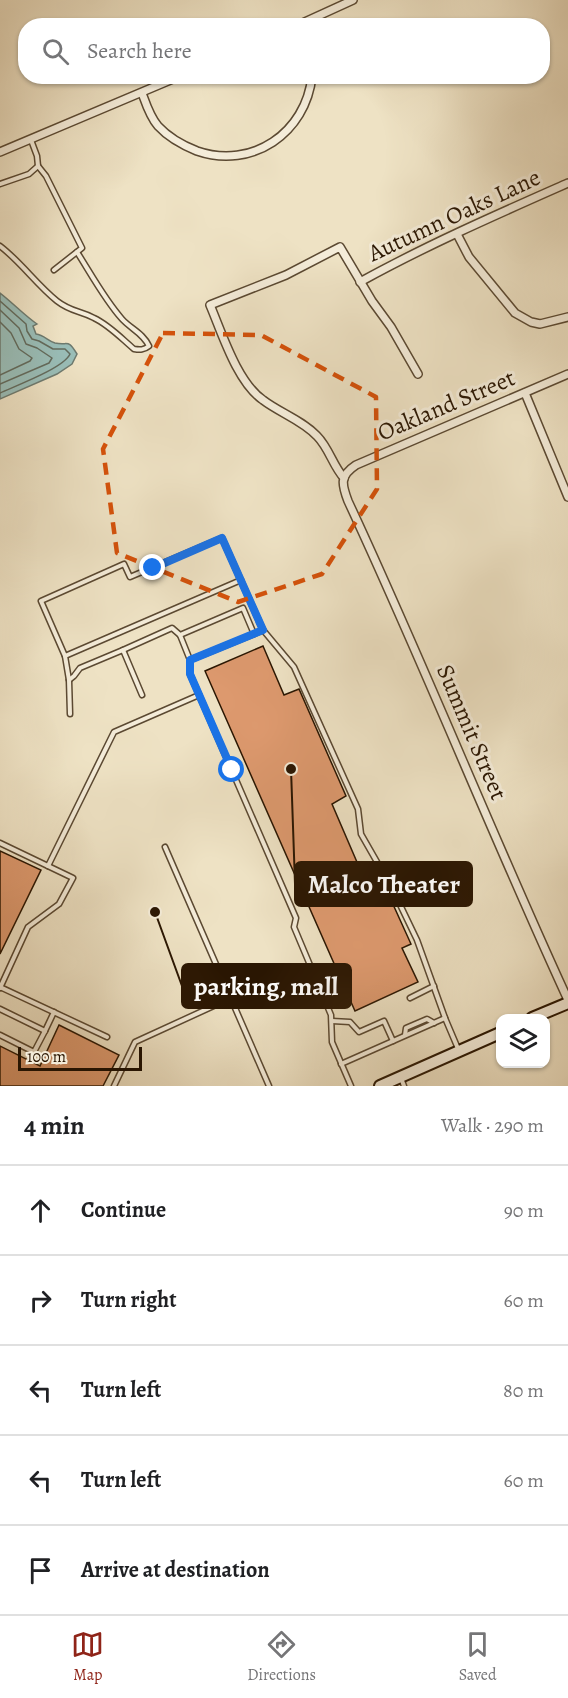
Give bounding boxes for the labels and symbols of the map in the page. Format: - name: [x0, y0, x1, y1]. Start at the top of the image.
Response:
- street label: Autumn Oaks Lane: [362, 161, 545, 269]
- street label: Oakland Street: [372, 362, 520, 448]
- route end: [139, 554, 165, 580]
- street label: Summit Street: [429, 659, 515, 805]
- route start: [218, 756, 244, 782]
- callout: Malco Theater: [295, 862, 472, 906]
- text: Malco Theater: [308, 867, 460, 902]
- callout: parking, mall: [182, 964, 351, 1008]
- text: parking, mall: [194, 969, 339, 1004]
- scale bar: [18, 1044, 142, 1072]

